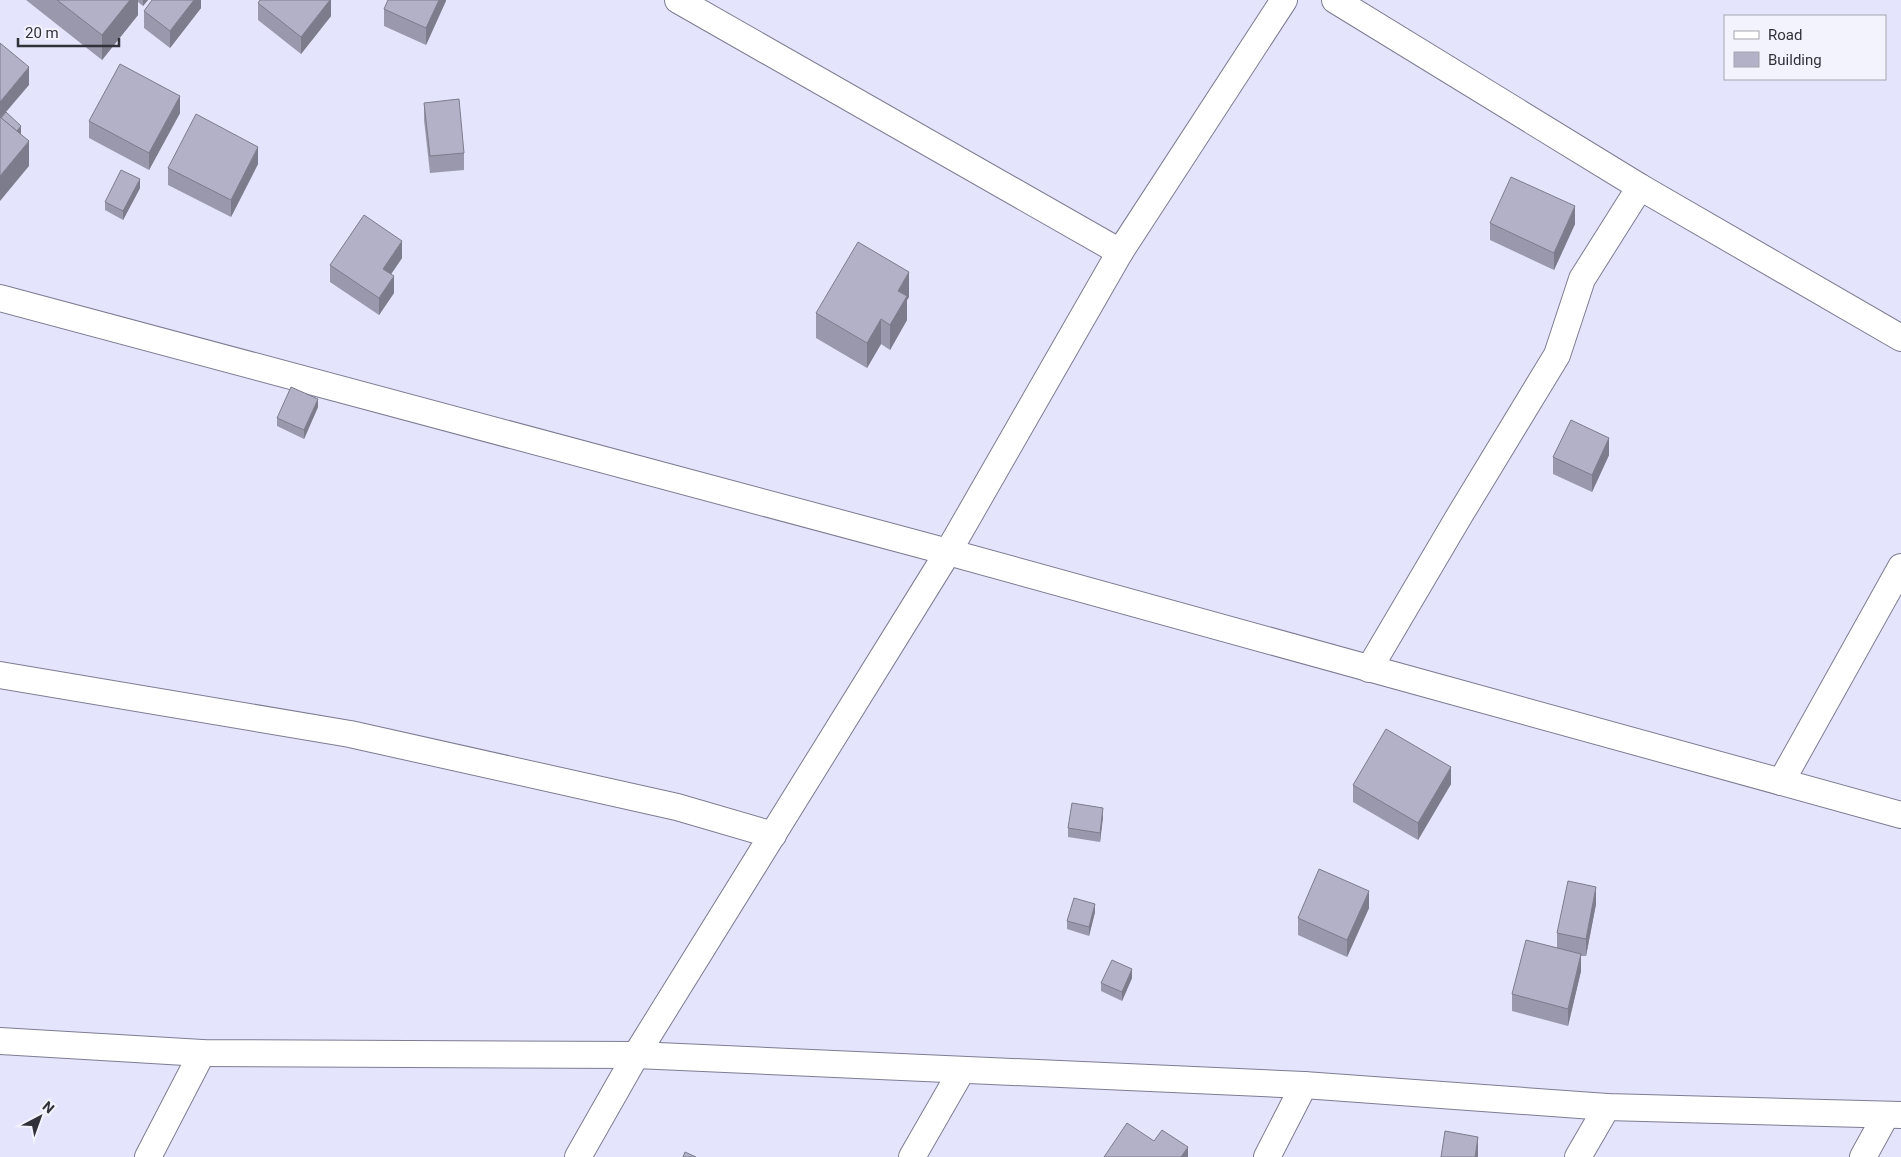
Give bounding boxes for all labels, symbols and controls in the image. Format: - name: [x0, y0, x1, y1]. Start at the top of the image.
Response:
- scale bar: [18, 15, 119, 47]
- legend: [1724, 15, 1886, 80]
- text: 20 m: [25, 24, 59, 42]
- text: Road: [1768, 26, 1802, 44]
- text: Building: [1768, 51, 1822, 69]
- north arrow: [15, 1092, 65, 1142]
- text: N: [40, 1098, 58, 1116]

